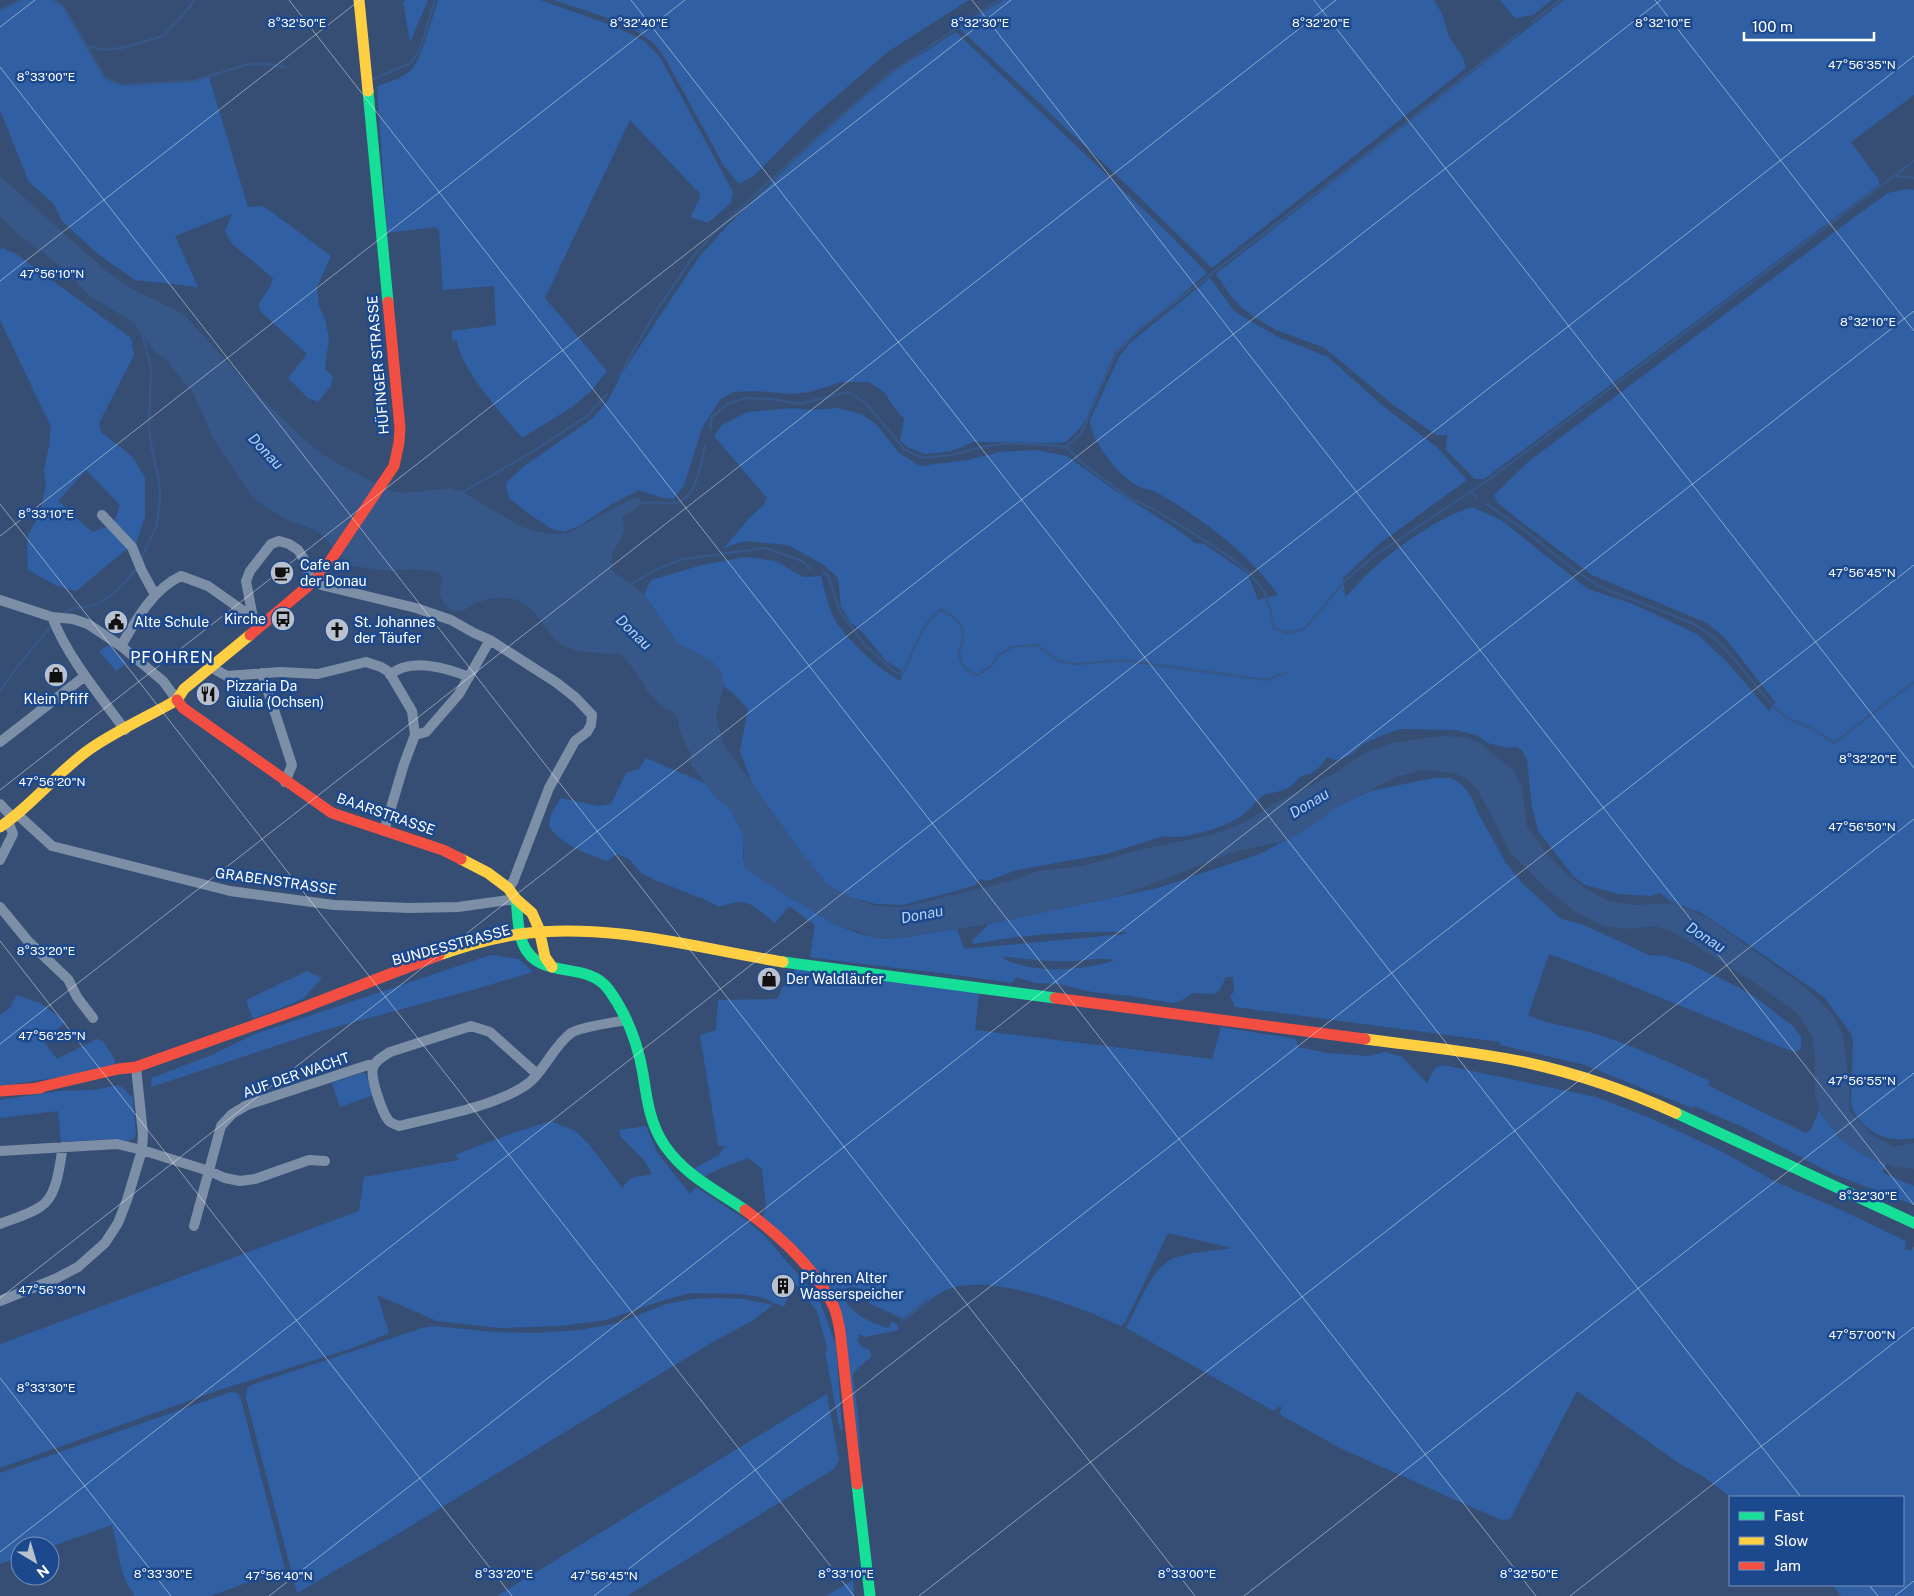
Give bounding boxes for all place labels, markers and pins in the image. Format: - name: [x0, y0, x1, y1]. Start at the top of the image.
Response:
- place label: Cafe an der Donau: [300, 557, 367, 589]
- cafe icon: Cafe an der Donau: [269, 560, 295, 586]
- bus stop icon: Kirche: [270, 606, 296, 632]
- public building icon: Alte Schule: [103, 609, 129, 635]
- place label: Kirche: [224, 611, 266, 627]
- place label: Alte Schule: [134, 614, 209, 630]
- place label: St. Johannes der Täufer: [354, 614, 435, 646]
- church icon: St. Johannes der Täufer: [324, 617, 350, 643]
- shop icon: Klein Pfiff: [43, 662, 69, 688]
- place label: Pizzaria Da Giulia (Ochsen): [226, 678, 324, 710]
- restaurant icon: Pizzaria Da Giulia (Ochsen): [195, 681, 221, 707]
- place label: Klein Pfiff: [23, 691, 89, 707]
- shop icon: Der Waldläufer: [756, 966, 782, 992]
- place label: Der Waldläufer: [786, 971, 884, 987]
- place label: Pfohren Alter Wasserspeicher: [800, 1270, 904, 1302]
- building icon: Pfohren Alter Wasserspeicher: [770, 1273, 796, 1299]

